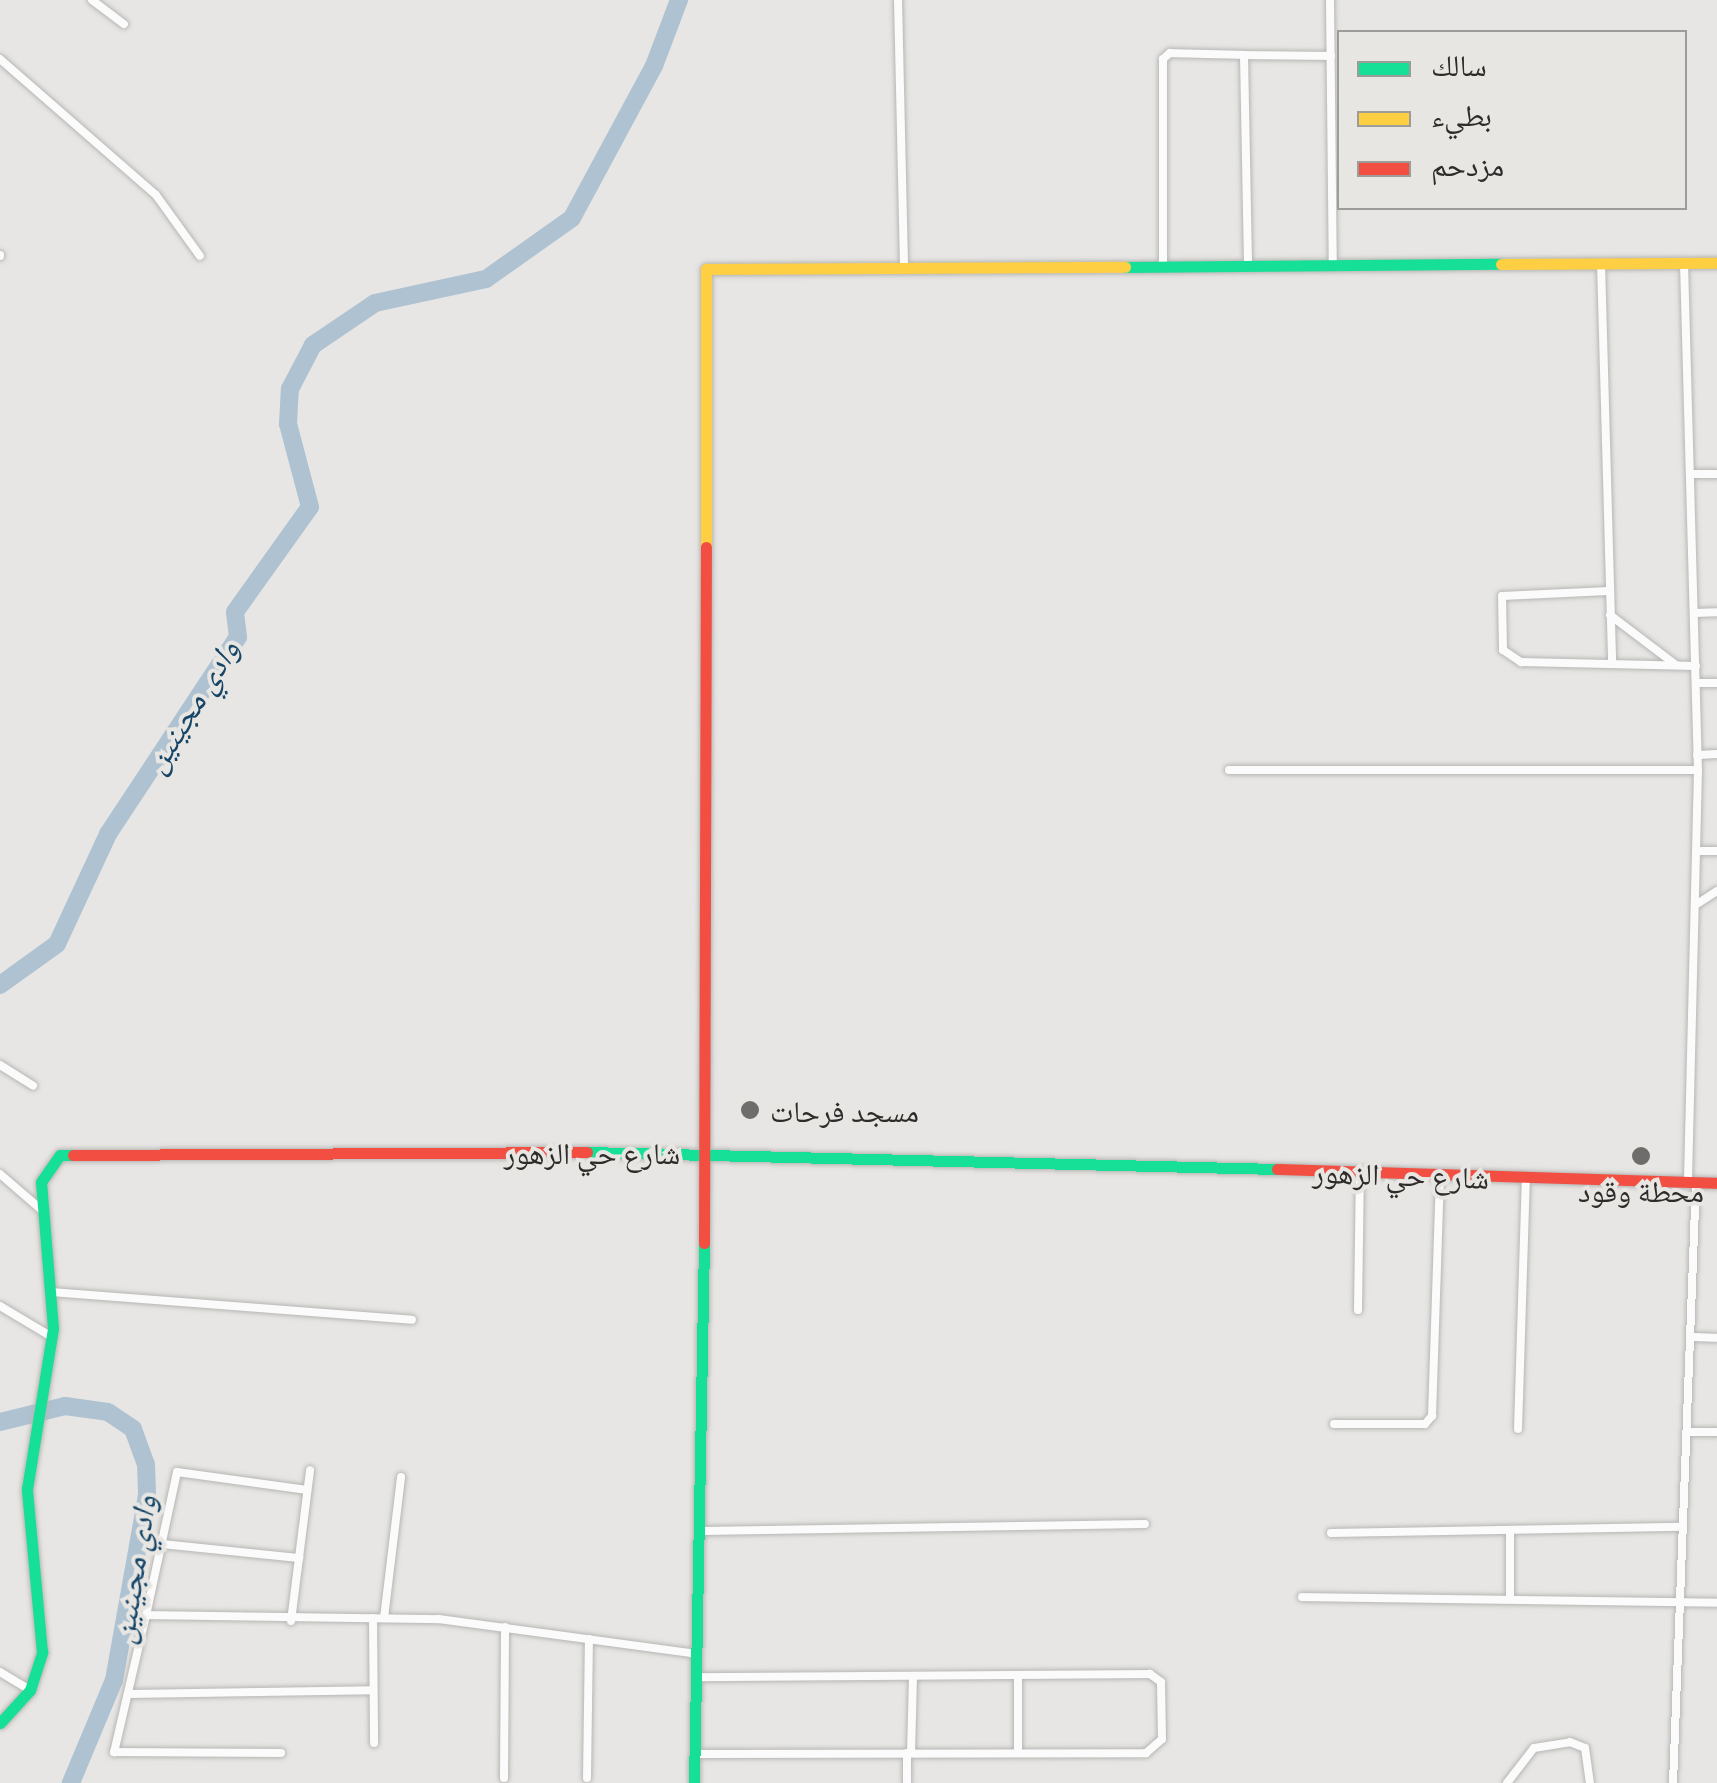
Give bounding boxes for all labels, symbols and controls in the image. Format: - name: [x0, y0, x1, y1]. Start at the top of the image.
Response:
- legend: [1337, 30, 1687, 210]
- text: سالك: [1431, 46, 1487, 82]
- text: بطيء: [1431, 96, 1492, 132]
- text: مزدحم: [1431, 146, 1504, 182]
- water label: وادي مجينين: [134, 631, 246, 779]
- place label: مسجد فرحات: [770, 1092, 919, 1128]
- marker: مسجد فرحات: [739, 1099, 761, 1121]
- street label: شارع حي الزهور: [504, 1134, 680, 1170]
- marker: محطة وقود: [1630, 1145, 1652, 1167]
- street label: شارع حي الزهور: [1312, 1153, 1490, 1195]
- place label: محطة وقود: [1578, 1172, 1704, 1208]
- water label: وادي مجينين: [101, 1492, 163, 1646]

